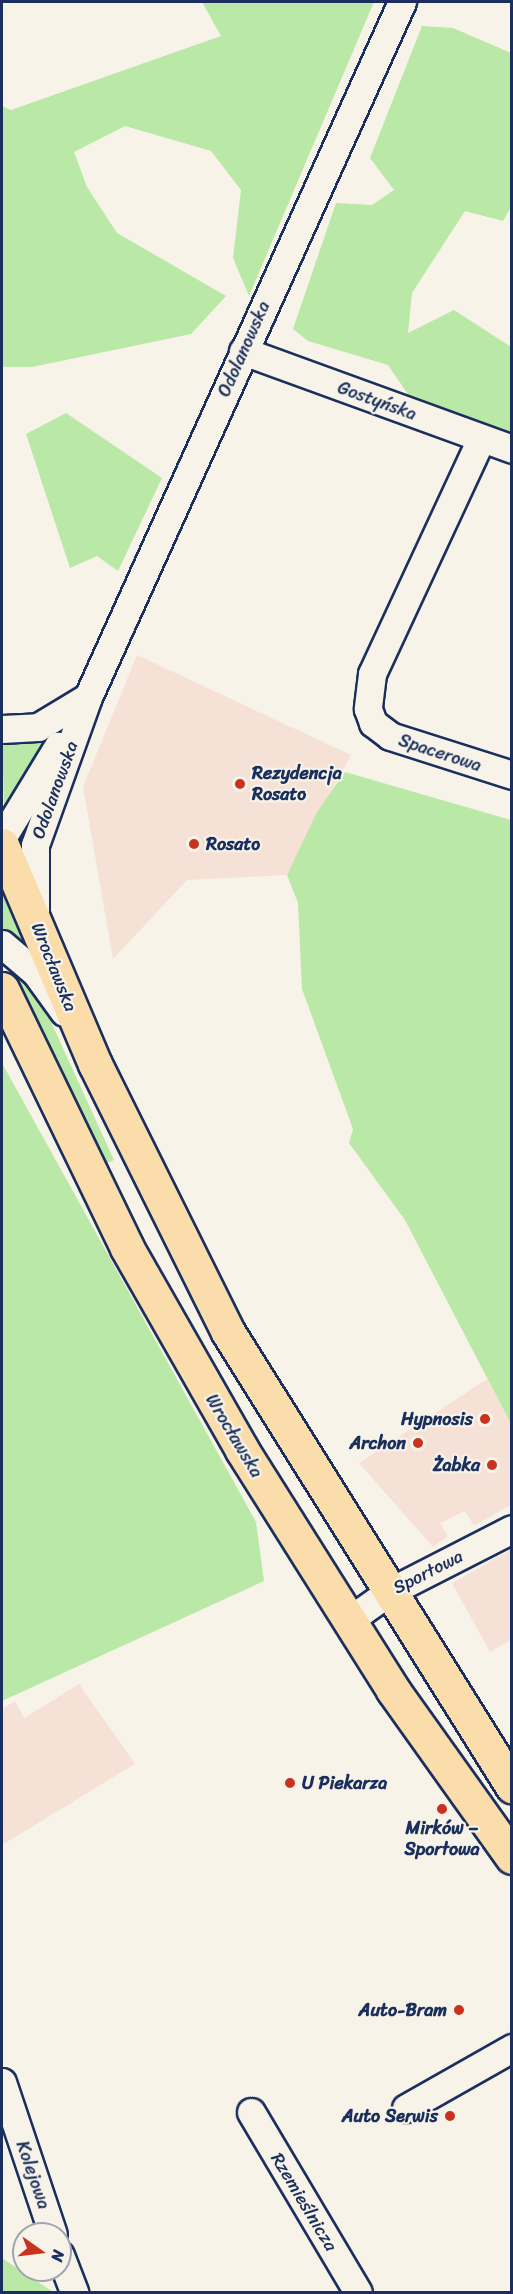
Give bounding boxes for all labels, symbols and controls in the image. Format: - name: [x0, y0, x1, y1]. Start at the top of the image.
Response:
- street label: Odolanowska: [213, 298, 275, 400]
- street label: Gostyńska: [335, 377, 419, 425]
- street label: Spacerowa: [396, 729, 484, 777]
- street label: Odolanowska: [27, 738, 83, 842]
- place label: Rezydencja Rosato: [252, 763, 342, 806]
- marker: Rezydencja Rosato: [233, 777, 247, 791]
- place label: Rosato: [206, 833, 260, 855]
- marker: Rosato: [187, 837, 201, 851]
- street label: Wrocławska: [26, 920, 82, 1014]
- street label: Wrocławska: [201, 1390, 267, 1482]
- place label: Hypnosis: [401, 1408, 473, 1430]
- marker: Hypnosis: [478, 1412, 492, 1426]
- place label: Archon: [350, 1432, 406, 1454]
- marker: Archon: [411, 1436, 425, 1450]
- place label: Żabka: [433, 1454, 480, 1476]
- marker: Żabka: [485, 1458, 499, 1472]
- street label: Sportowa: [390, 1545, 466, 1599]
- place label: U Piekarza: [302, 1772, 387, 1794]
- marker: U Piekarza: [283, 1776, 297, 1790]
- marker: Mirków – Sportowa: [435, 1802, 449, 1816]
- place label: Mirków – Sportowa: [404, 1818, 480, 1860]
- place label: Auto-Bram: [359, 1999, 447, 2021]
- marker: Auto-Bram: [452, 2003, 466, 2017]
- place label: Auto Serwis: [342, 2105, 438, 2127]
- marker: Auto Serwis: [443, 2109, 457, 2123]
- street label: Kolejowa: [11, 2138, 55, 2212]
- street label: Rzemieślnicza: [266, 2149, 342, 2255]
- north arrow: [12, 2222, 72, 2282]
- text: N: [43, 2247, 73, 2265]

